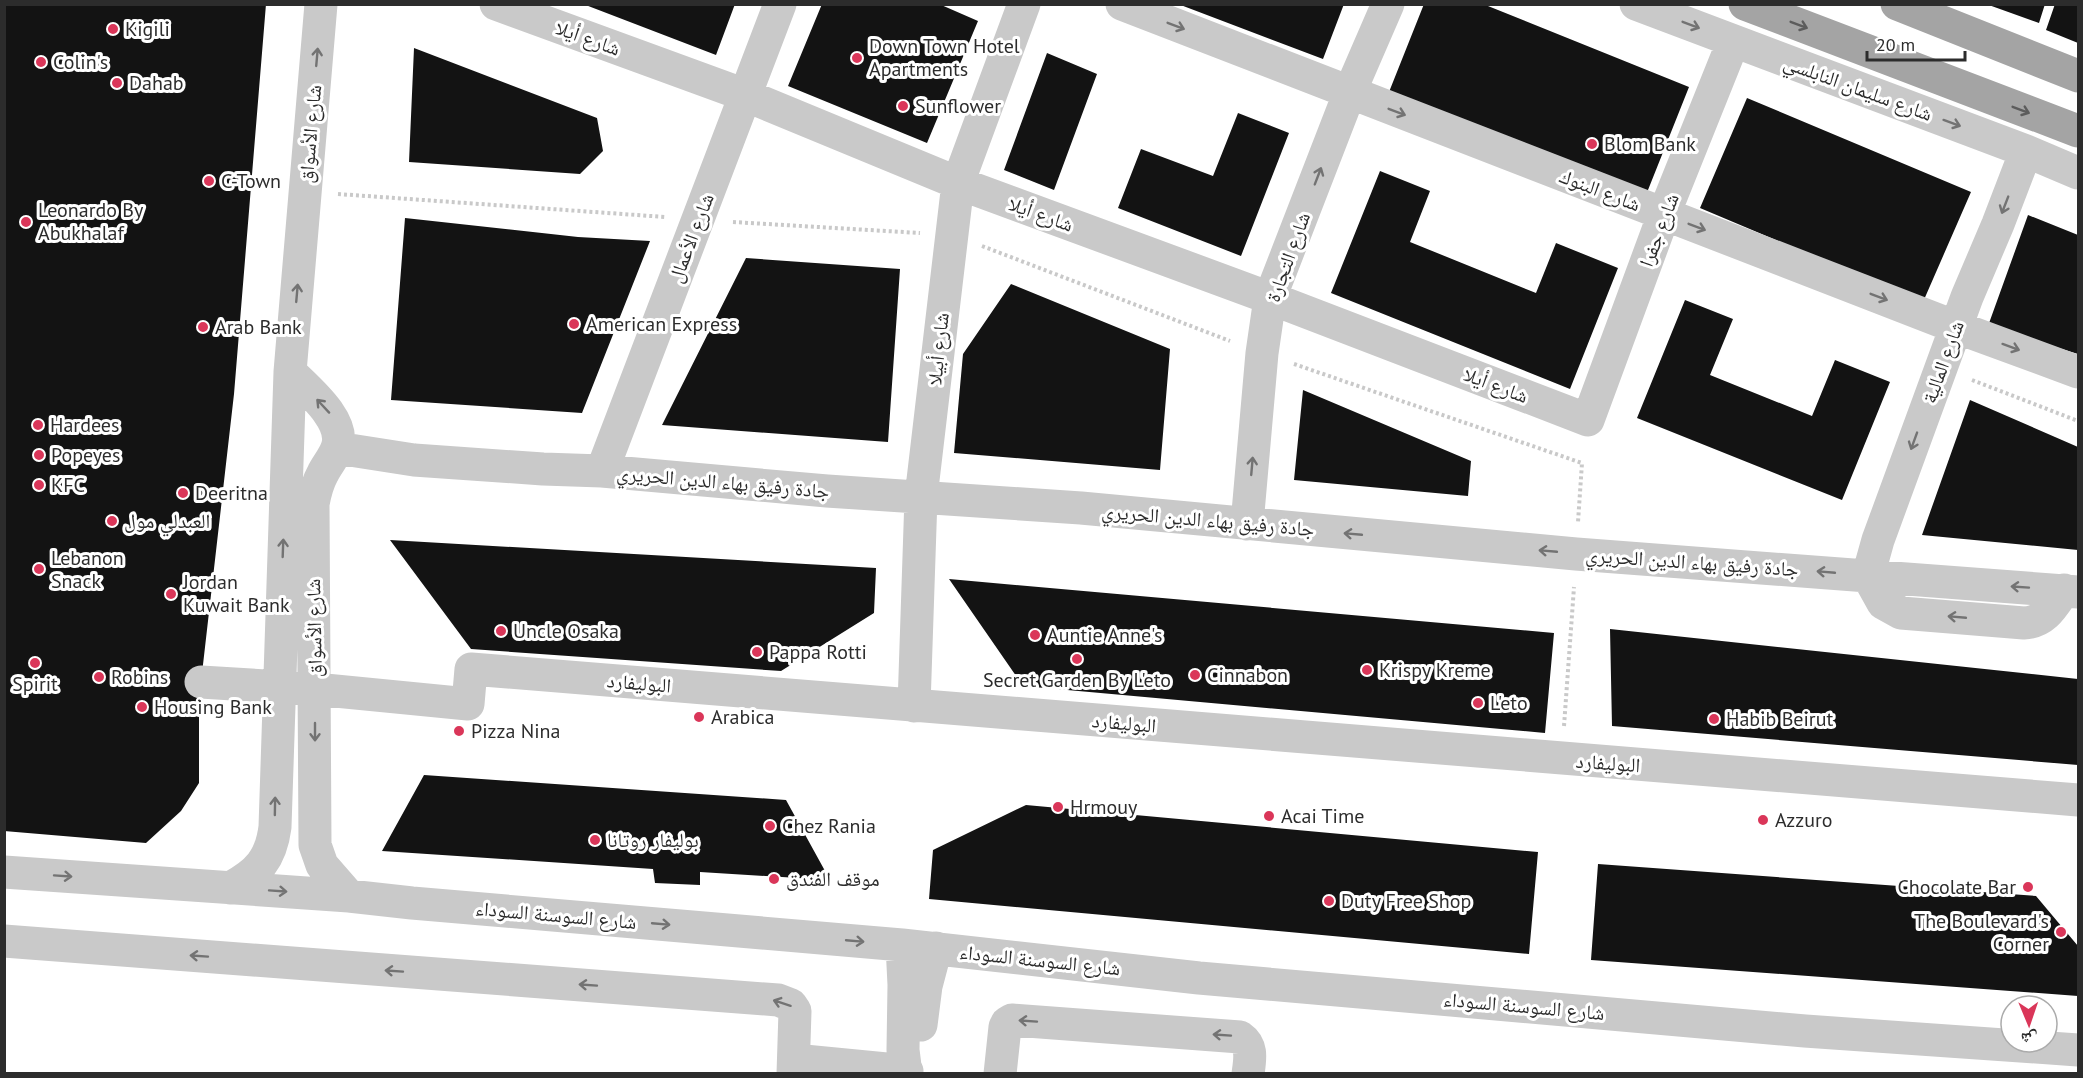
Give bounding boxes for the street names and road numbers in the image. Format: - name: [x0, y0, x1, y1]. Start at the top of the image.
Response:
- street label: شارع أيلا: [552, 14, 624, 62]
- street label: شارع سليمان النابلسي: [1779, 49, 1936, 130]
- street label: شارع الأسواق: [293, 84, 327, 184]
- street label: شارع البنوك: [1556, 163, 1644, 217]
- street label: شارع الأعمال: [662, 190, 720, 286]
- street label: شارع أيلا: [1005, 190, 1077, 238]
- street label: شارع جفرا: [1633, 190, 1685, 270]
- street label: شارع التجارة: [1260, 208, 1316, 306]
- street label: شارع أبيلا: [921, 311, 955, 387]
- street label: شارع المالية: [1916, 317, 1970, 407]
- street label: شارع أيلا: [1460, 361, 1532, 409]
- street label: جادة رفيق بهاء الدين الحريري: [615, 460, 831, 507]
- street label: جادة رفيق بهاء الدين الحريري: [1100, 498, 1316, 545]
- street label: جادة رفيق بهاء الدين الحريري: [1584, 542, 1800, 586]
- street label: شارع الأسواق: [300, 578, 328, 678]
- street label: البوليفارد: [606, 667, 672, 699]
- street label: البوليفارد: [1091, 707, 1157, 739]
- street label: البوليفارد: [1575, 748, 1641, 778]
- street label: شارع السوسنة السوداء: [474, 895, 638, 935]
- street label: شارع السوسنة السوداء: [958, 939, 1122, 981]
- street label: شارع السوسنة السوداء: [1442, 986, 1606, 1026]

